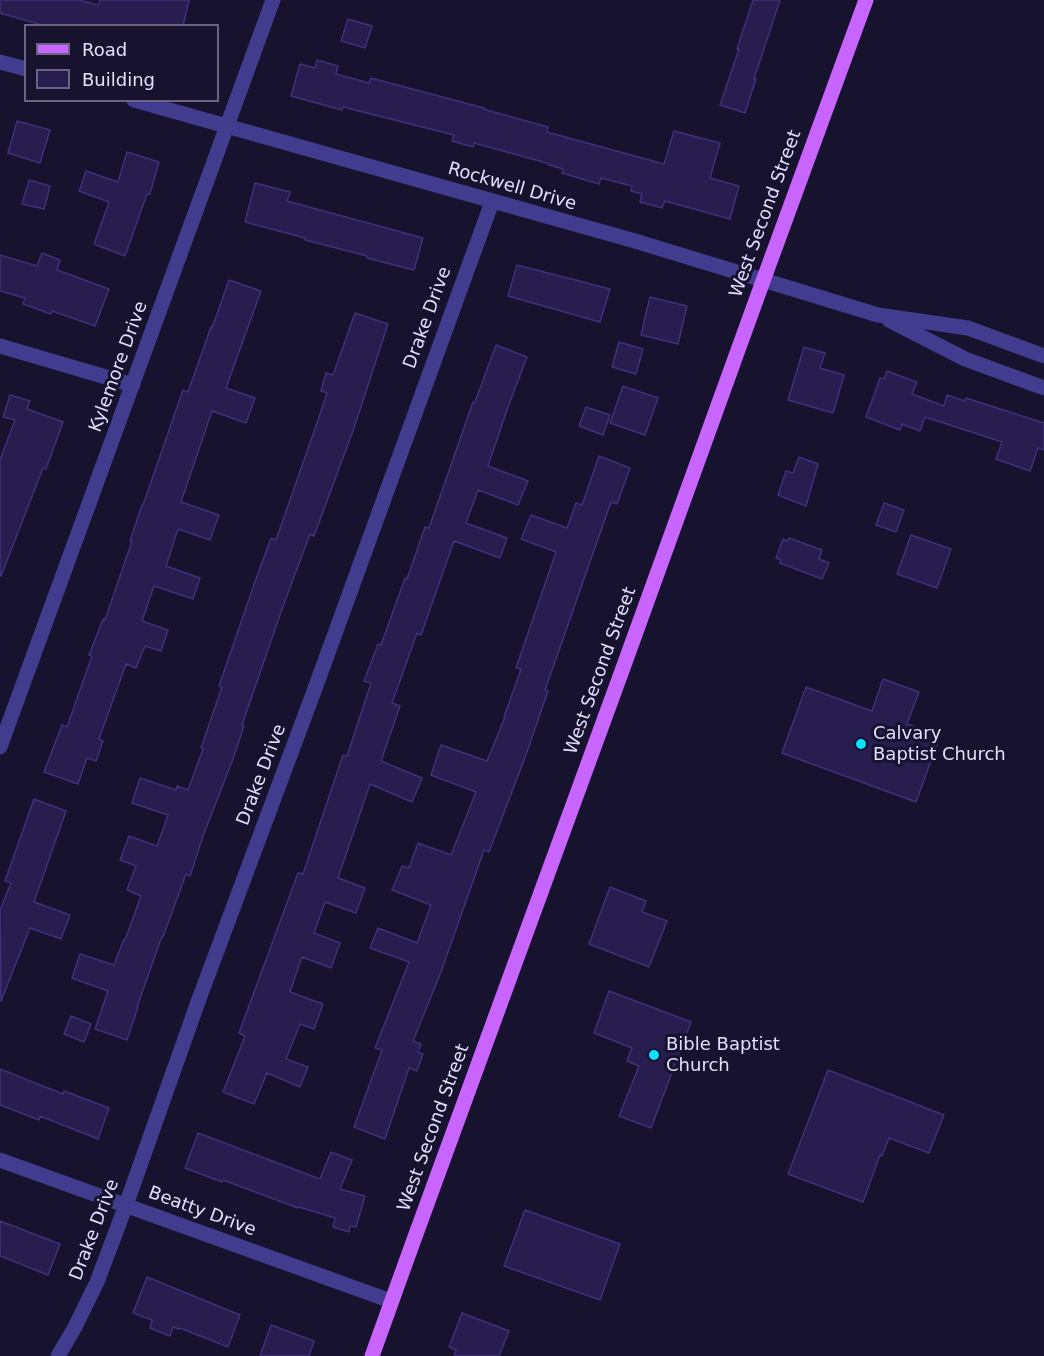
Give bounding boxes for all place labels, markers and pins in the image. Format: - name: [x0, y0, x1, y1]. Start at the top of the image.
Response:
- place label: Calvary Baptist Church: [873, 723, 1006, 766]
- marker: Calvary Baptist Church: [854, 737, 868, 751]
- place label: Bible Baptist Church: [666, 1034, 780, 1076]
- marker: Bible Baptist Church: [647, 1048, 661, 1062]

